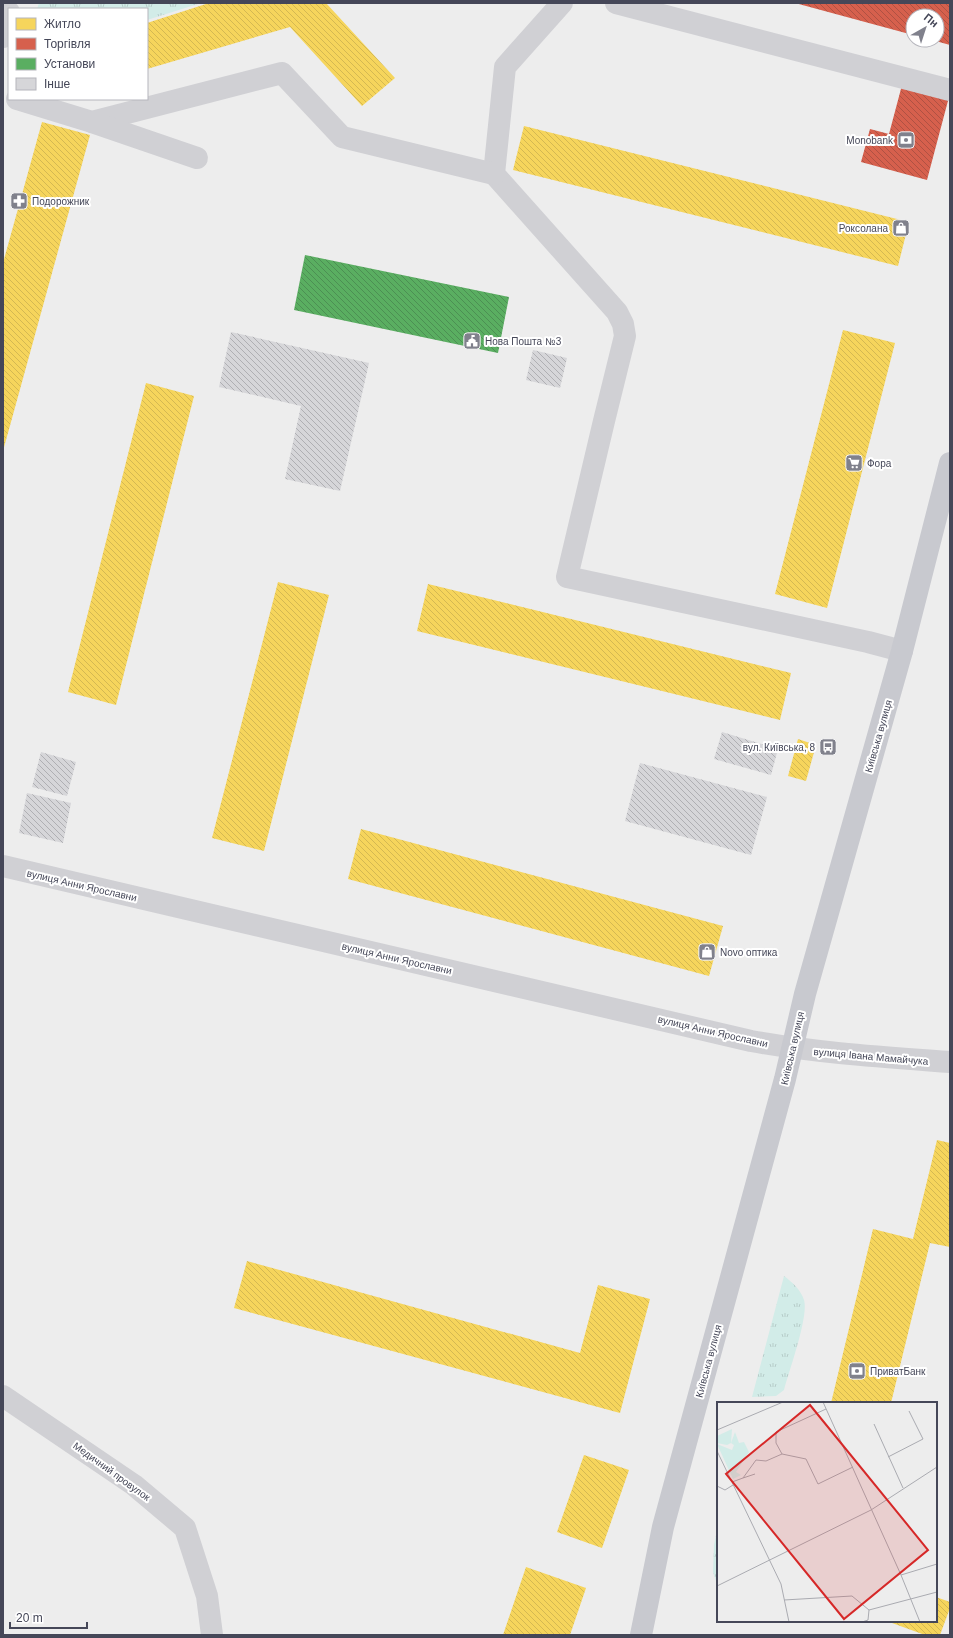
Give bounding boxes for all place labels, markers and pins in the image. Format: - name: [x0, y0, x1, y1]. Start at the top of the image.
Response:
- bank icon: Monobank: [896, 130, 916, 150]
- place label: Monobank: [846, 135, 894, 146]
- pharmacy icon: Подорожник: [9, 191, 29, 211]
- place label: Подорожник: [32, 196, 90, 207]
- shop icon: Роксолана: [891, 218, 911, 238]
- place label: Роксолана: [839, 223, 888, 234]
- public building icon: Нова Пошта №3: [462, 331, 482, 351]
- place label: Нова Пошта №3: [485, 336, 562, 347]
- supermarket icon: Фора: [844, 453, 864, 473]
- place label: Фора: [867, 458, 892, 469]
- bus stop icon: вул. Київська, 8: [818, 737, 838, 757]
- place label: вул. Київська, 8: [743, 742, 815, 753]
- shop icon: Novo оптика: [697, 942, 717, 962]
- place label: Novo оптика: [720, 947, 778, 958]
- bank icon: ПриватБанк: [847, 1361, 867, 1381]
- place label: ПриватБанк: [870, 1366, 926, 1377]

